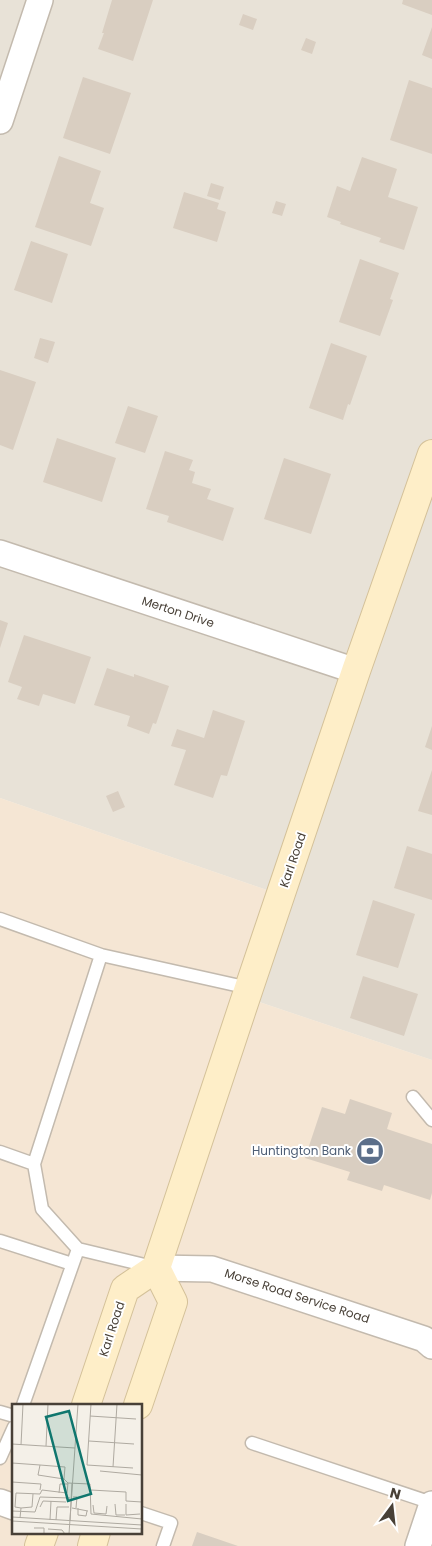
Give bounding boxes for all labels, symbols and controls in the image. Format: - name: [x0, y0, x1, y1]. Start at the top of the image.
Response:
- street label: Merton Drive: [140, 592, 217, 631]
- street label: Karl Road: [275, 830, 310, 890]
- bank icon: Huntington Bank: [355, 1136, 385, 1166]
- place label: Huntington Bank: [252, 1142, 352, 1159]
- street label: Morse Road Service Road: [222, 1264, 372, 1327]
- street label: Karl Road: [95, 1299, 128, 1359]
- inset map: [12, 1404, 142, 1534]
- north arrow: [367, 1481, 417, 1531]
- text: N: [388, 1482, 403, 1504]

